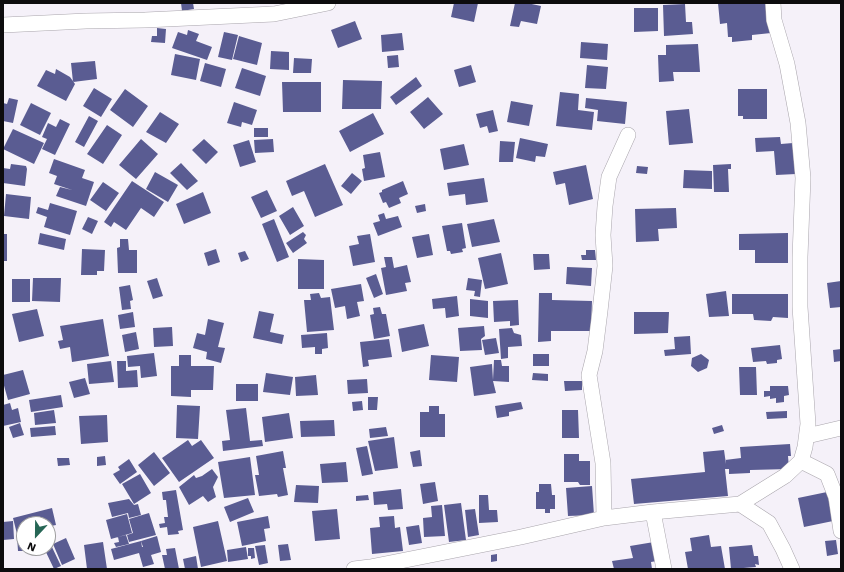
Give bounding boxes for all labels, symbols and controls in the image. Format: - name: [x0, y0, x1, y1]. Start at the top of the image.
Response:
- north arrow: [16, 516, 56, 556]
- text: N: [25, 539, 38, 554]

